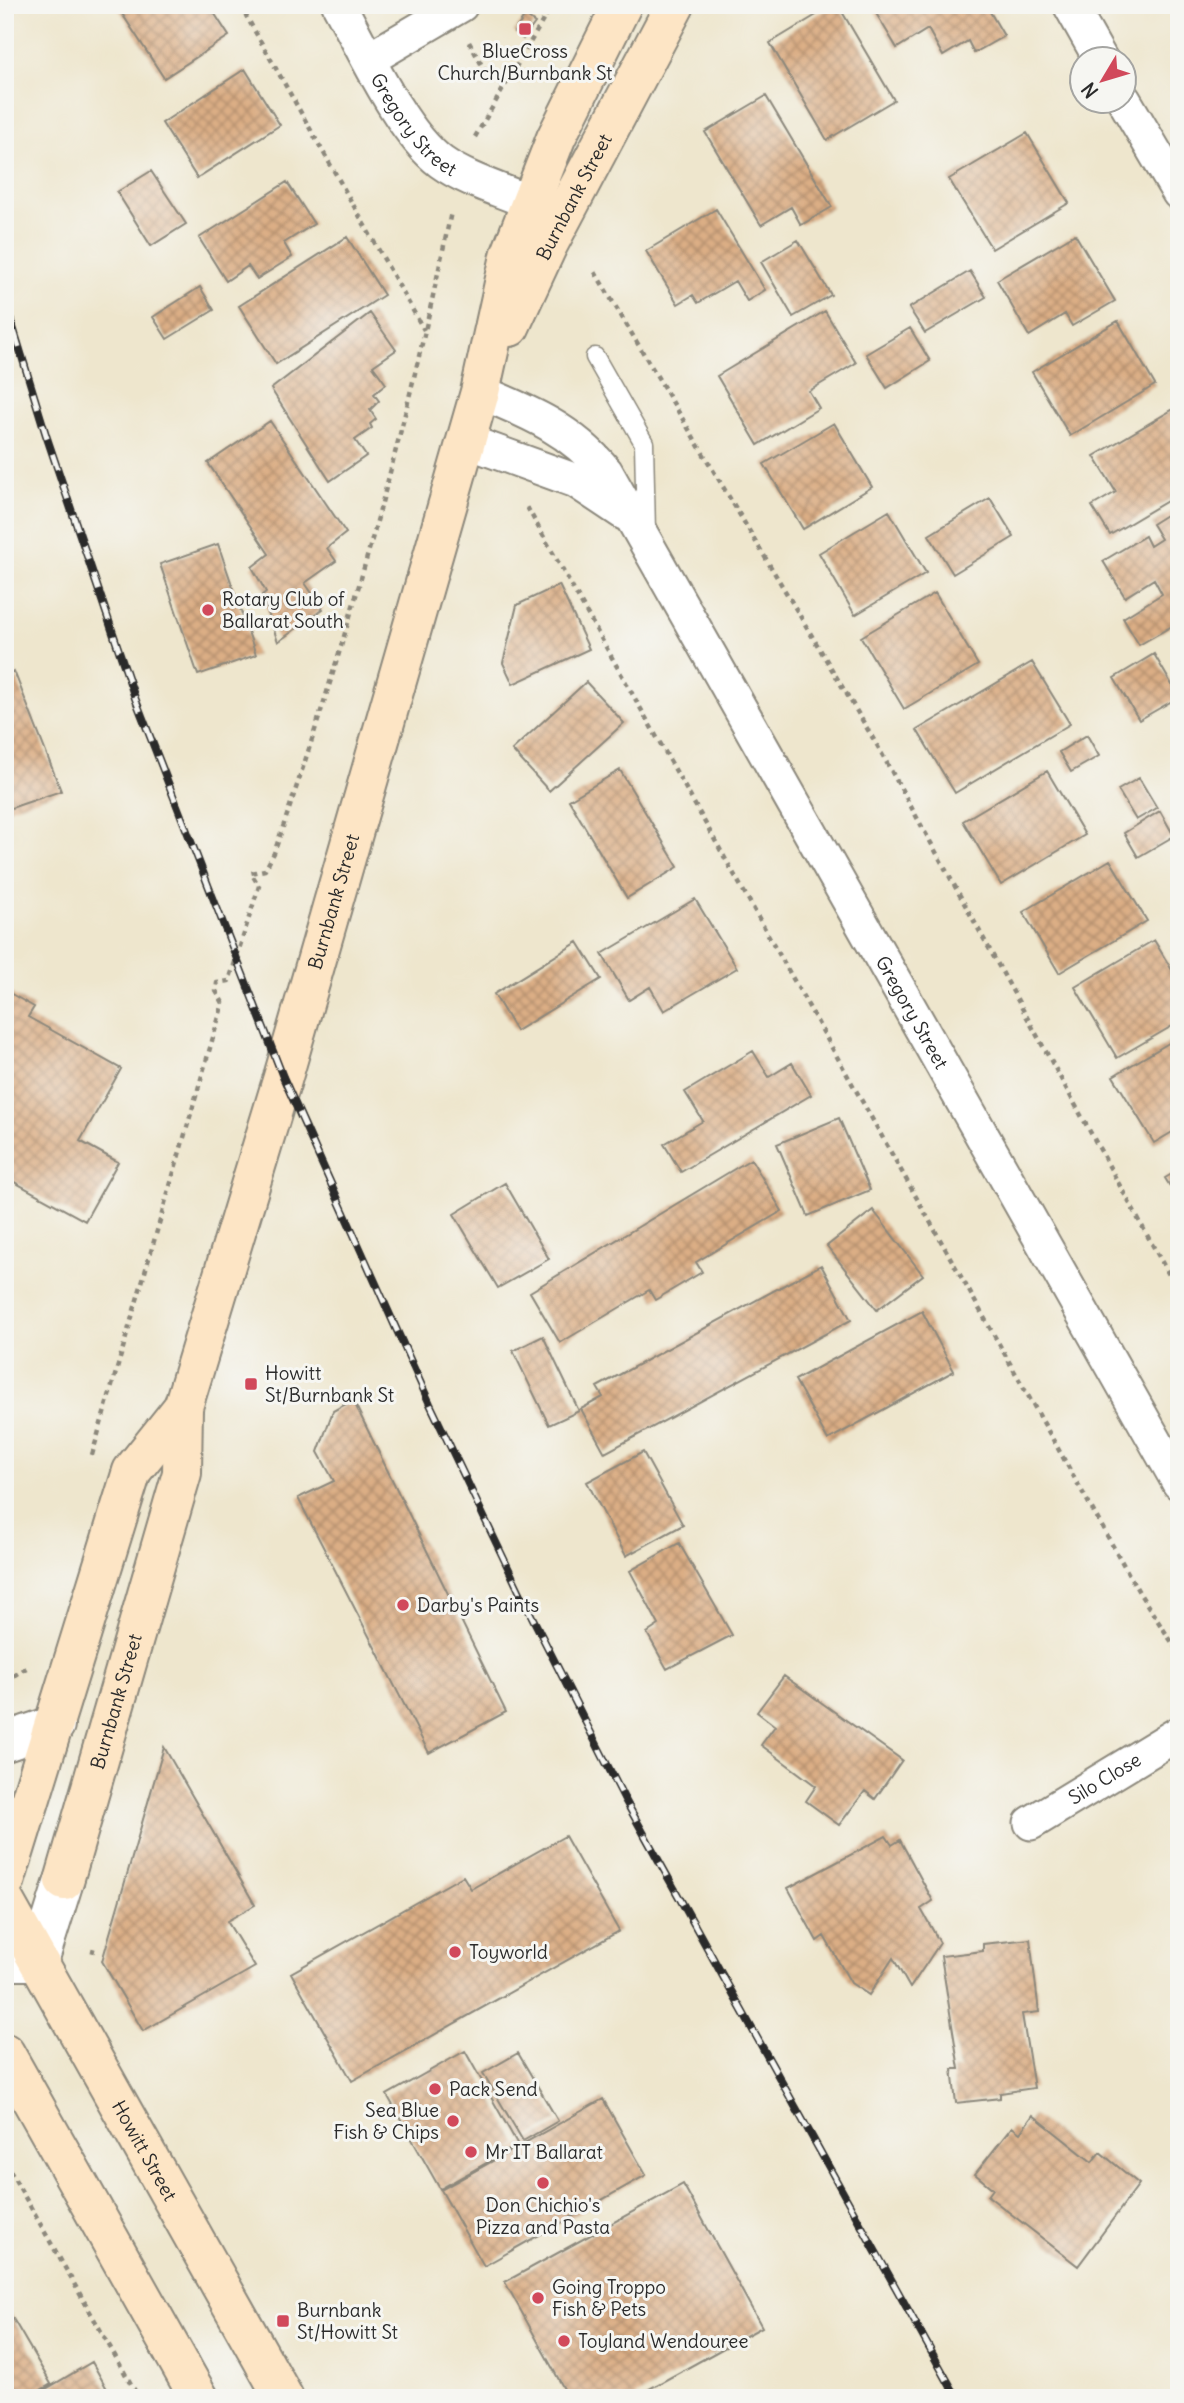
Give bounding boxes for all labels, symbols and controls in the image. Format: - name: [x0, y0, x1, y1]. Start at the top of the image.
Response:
- marker: BlueCross Church/Burnbank St: [517, 21, 533, 37]
- place label: BlueCross Church/Burnbank St: [437, 39, 613, 85]
- north arrow: [1068, 46, 1138, 116]
- street label: Gregory Street: [366, 69, 461, 181]
- text: N: [1076, 78, 1103, 103]
- street label: Burnbank Street: [531, 129, 617, 264]
- place label: Rotary Club of Ballarat South: [222, 587, 345, 633]
- marker: Rotary Club of Ballarat South: [200, 602, 216, 618]
- street label: Burnbank Street: [303, 831, 364, 972]
- street label: Gregory Street: [871, 951, 954, 1073]
- place label: Howitt St/Burnbank St: [265, 1361, 394, 1407]
- marker: Howitt St/Burnbank St: [243, 1376, 259, 1392]
- place label: Darby's Paints: [417, 1593, 539, 1617]
- marker: Darby's Paints: [395, 1597, 411, 1613]
- street label: Burnbank Street: [85, 1631, 147, 1772]
- street label: Silo Close: [1064, 1747, 1145, 1810]
- place label: Toyworld: [469, 1940, 548, 1964]
- marker: Toyworld: [447, 1944, 463, 1960]
- place label: Pack Send: [449, 2077, 538, 2101]
- marker: Pack Send: [427, 2081, 443, 2097]
- street label: Howitt Street: [107, 2096, 183, 2205]
- place label: Sea Blue Fish & Chips: [334, 2098, 439, 2144]
- marker: Sea Blue Fish & Chips: [445, 2113, 461, 2129]
- place label: Mr IT Ballarat: [485, 2140, 603, 2164]
- marker: Mr IT Ballarat: [463, 2144, 479, 2160]
- marker: Don Chichio's Pizza and Pasta: [535, 2175, 551, 2191]
- place label: Don Chichio's Pizza and Pasta: [476, 2193, 610, 2239]
- place label: Going Troppo Fish & Pets: [552, 2275, 666, 2321]
- marker: Going Troppo Fish & Pets: [530, 2290, 546, 2306]
- place label: Burnbank St/Howitt St: [297, 2298, 398, 2344]
- marker: Burnbank St/Howitt St: [275, 2313, 291, 2329]
- place label: Toyland Wendouree: [578, 2329, 748, 2353]
- marker: Toyland Wendouree: [556, 2333, 572, 2349]

